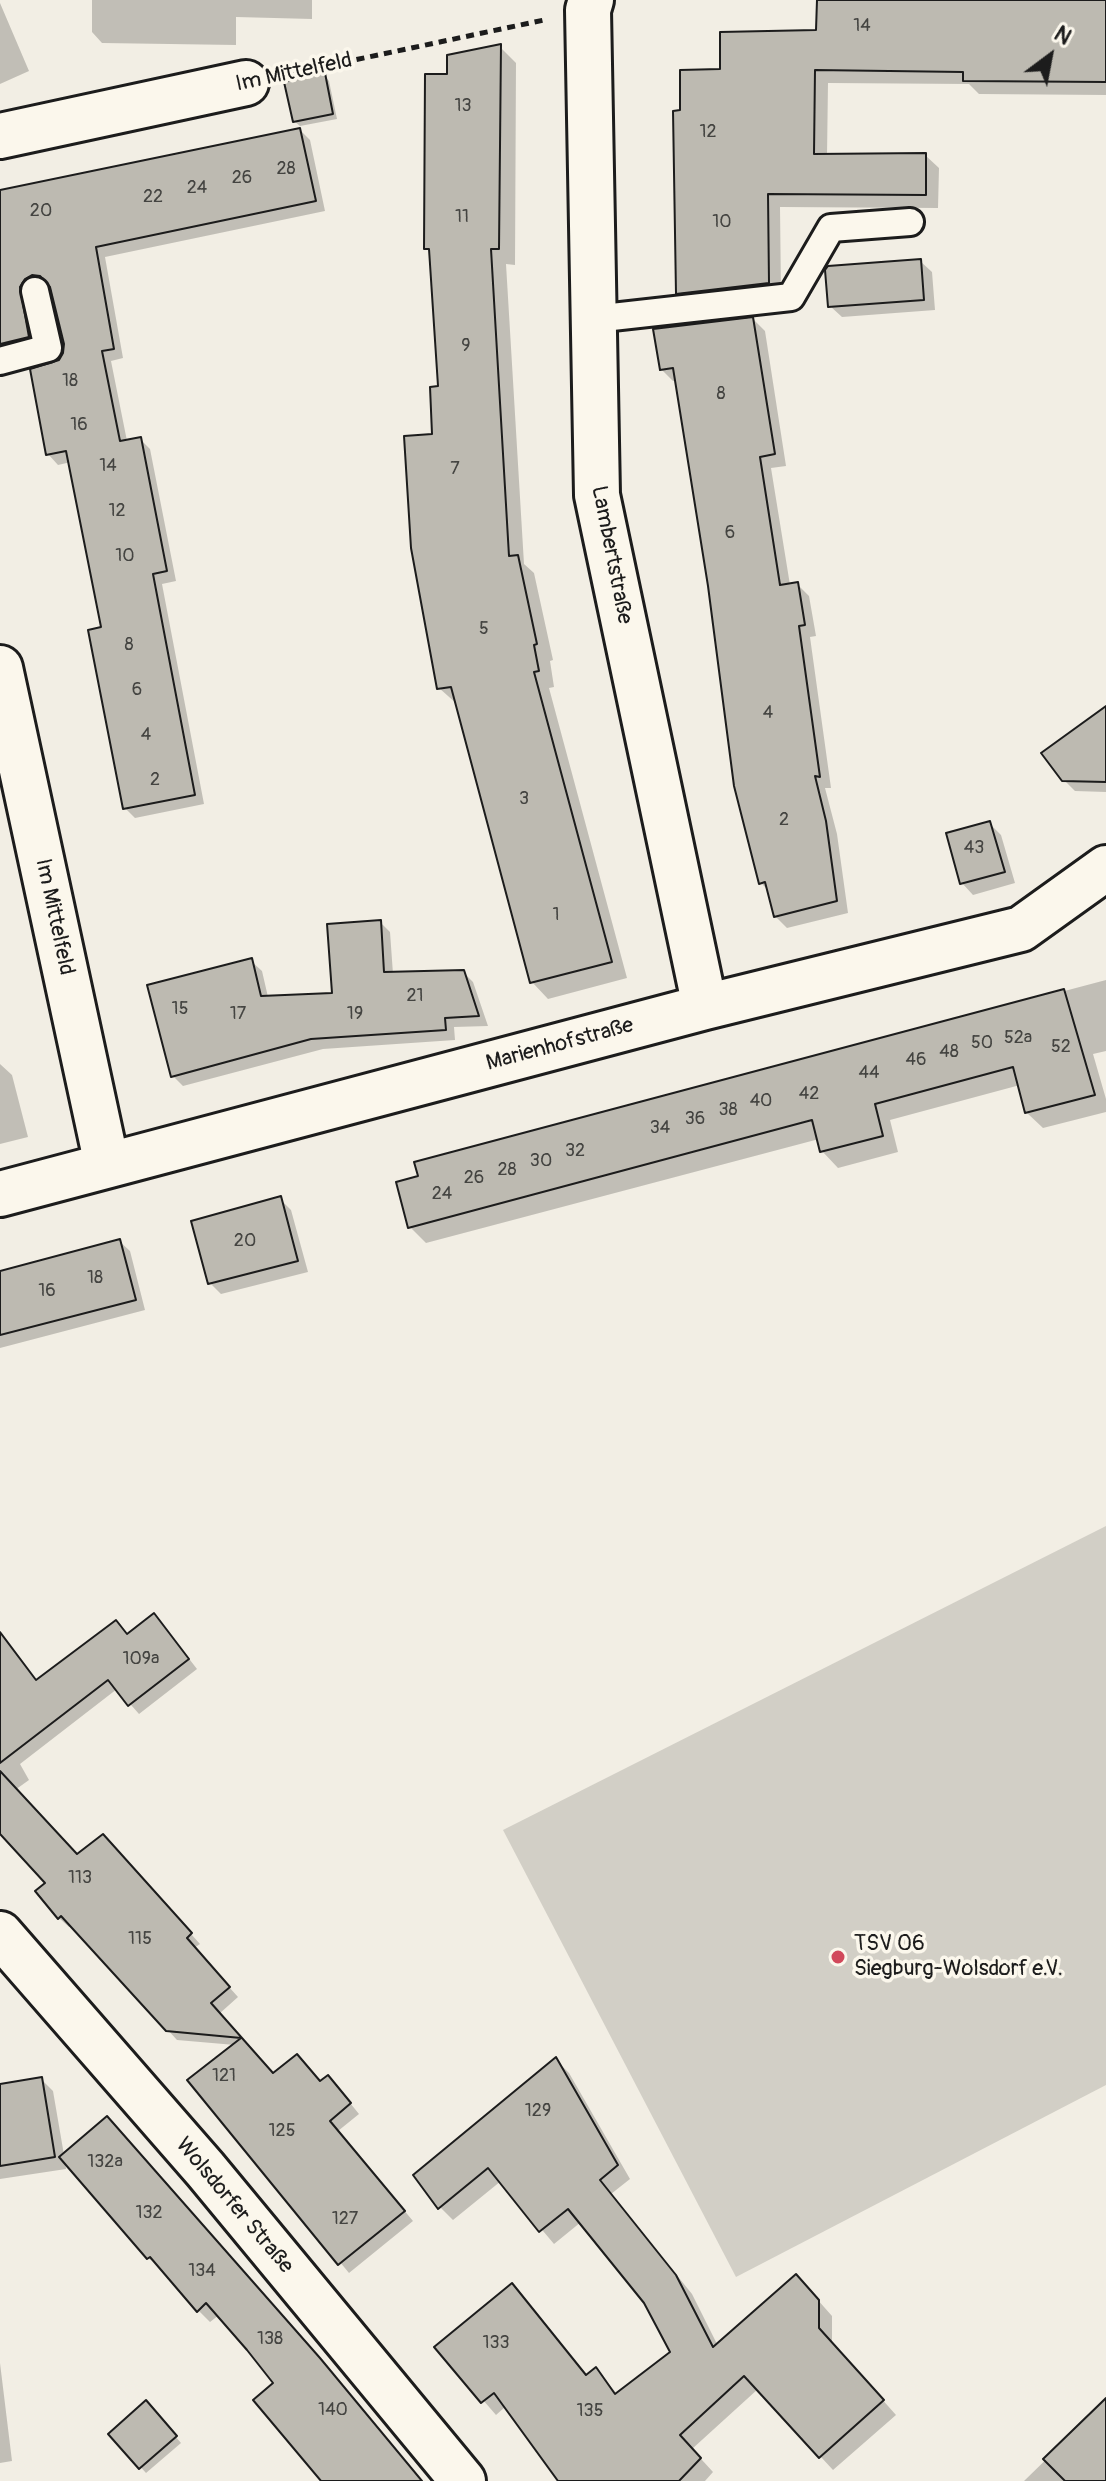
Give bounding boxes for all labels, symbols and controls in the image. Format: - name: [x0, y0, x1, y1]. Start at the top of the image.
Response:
- house number: 14: [853, 15, 871, 37]
- north arrow: [1010, 16, 1090, 96]
- text: N: [1049, 20, 1076, 51]
- street label: Im Mittelfeld: [233, 48, 355, 98]
- house number: 13: [454, 95, 472, 117]
- house number: 12: [699, 121, 717, 143]
- house number: 28: [276, 158, 296, 180]
- house number: 26: [232, 167, 252, 189]
- house number: 24: [187, 177, 207, 199]
- house number: 22: [143, 186, 163, 208]
- house number: 20: [30, 200, 52, 222]
- house number: 11: [455, 206, 469, 228]
- house number: 10: [712, 211, 732, 233]
- house number: 9: [461, 335, 471, 357]
- house number: 18: [62, 370, 78, 392]
- house number: 8: [716, 383, 726, 405]
- house number: 16: [70, 414, 88, 436]
- house number: 14: [99, 455, 117, 477]
- house number: 7: [450, 458, 460, 480]
- street label: Lambertstraße: [585, 484, 637, 626]
- house number: 12: [108, 500, 126, 522]
- house number: 6: [725, 522, 735, 544]
- house number: 10: [115, 545, 135, 567]
- house number: 5: [479, 618, 489, 640]
- house number: 8: [124, 634, 134, 656]
- house number: 6: [132, 679, 142, 701]
- house number: 4: [763, 702, 773, 724]
- house number: 4: [141, 724, 151, 746]
- house number: 2: [150, 769, 160, 791]
- house number: 3: [519, 788, 529, 810]
- house number: 2: [779, 809, 789, 831]
- house number: 43: [964, 837, 984, 859]
- street label: Im Mittelfeld: [29, 856, 79, 978]
- house number: 1: [552, 904, 560, 926]
- house number: 21: [406, 985, 424, 1007]
- house number: 15: [172, 998, 188, 1020]
- house number: 17: [230, 1003, 246, 1025]
- house number: 19: [347, 1003, 363, 1025]
- street label: Marienhofstraße: [483, 1013, 637, 1077]
- house number: 52a: [1004, 1027, 1032, 1049]
- house number: 50: [971, 1032, 993, 1054]
- house number: 52: [1051, 1036, 1071, 1058]
- house number: 48: [939, 1041, 959, 1063]
- house number: 46: [906, 1049, 926, 1071]
- house number: 44: [859, 1062, 879, 1084]
- house number: 42: [799, 1083, 819, 1105]
- house number: 40: [750, 1090, 772, 1112]
- house number: 38: [718, 1099, 738, 1121]
- house number: 36: [685, 1108, 705, 1130]
- house number: 34: [650, 1117, 670, 1139]
- house number: 32: [565, 1140, 585, 1162]
- house number: 30: [530, 1150, 552, 1172]
- house number: 28: [497, 1159, 517, 1181]
- house number: 26: [464, 1167, 484, 1189]
- house number: 24: [432, 1183, 452, 1205]
- house number: 20: [234, 1230, 256, 1252]
- house number: 18: [87, 1267, 103, 1289]
- house number: 16: [38, 1280, 56, 1302]
- house number: 109a: [123, 1648, 159, 1670]
- house number: 113: [68, 1867, 92, 1889]
- house number: 115: [128, 1928, 152, 1950]
- place label: TSV 06 Siegburg-Wolsdorf e.V.: [854, 1931, 1063, 1982]
- marker: TSV 06 Siegburg-Wolsdorf e.V.: [829, 1948, 847, 1966]
- house number: 121: [212, 2065, 236, 2087]
- house number: 129: [525, 2100, 551, 2122]
- house number: 125: [269, 2120, 295, 2142]
- street label: Wolsdorfer Straße: [169, 2133, 299, 2279]
- house number: 132a: [87, 2151, 123, 2173]
- house number: 132: [135, 2202, 163, 2224]
- house number: 127: [332, 2208, 358, 2230]
- house number: 134: [188, 2260, 216, 2282]
- house number: 138: [257, 2328, 283, 2350]
- house number: 133: [482, 2332, 510, 2354]
- house number: 140: [318, 2399, 348, 2421]
- house number: 135: [577, 2400, 603, 2422]

